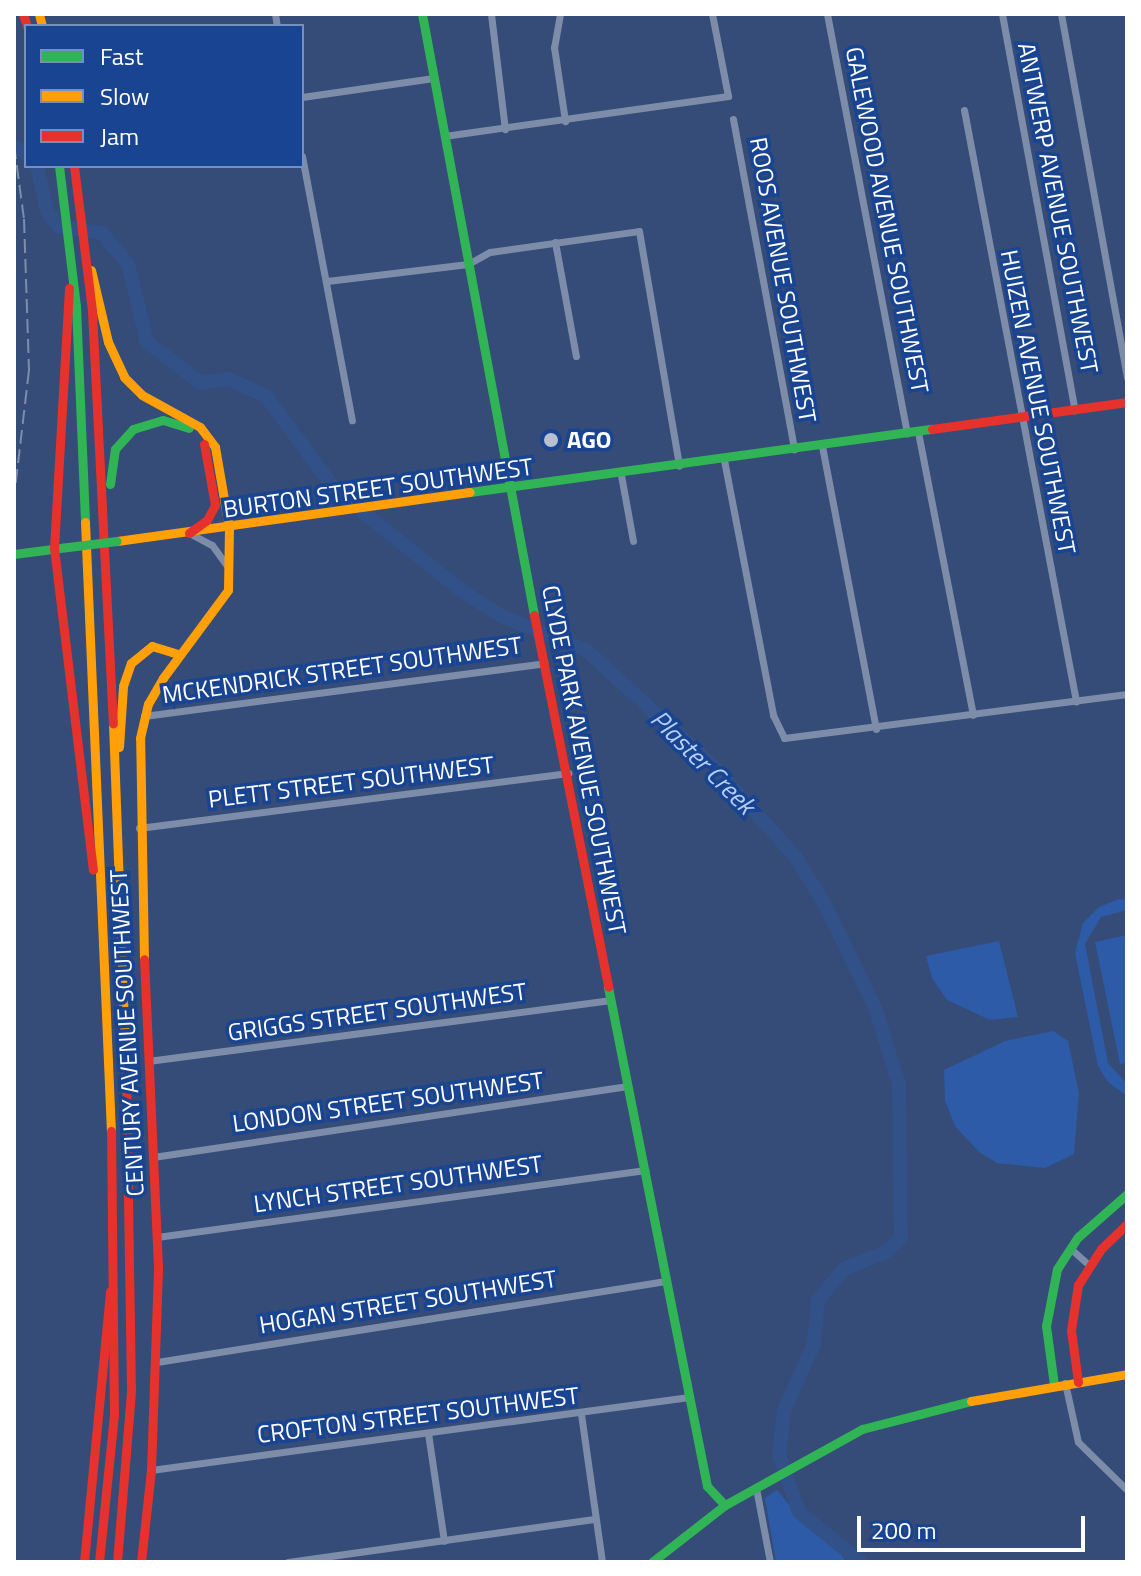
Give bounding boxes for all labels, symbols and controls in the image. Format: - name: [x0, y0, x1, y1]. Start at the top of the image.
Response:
- legend: [24, 24, 304, 168]
- text: Fast: [100, 38, 143, 74]
- street label: ANTWERP AVENUE SOUTHWEST: [1012, 40, 1104, 376]
- street label: GALEWOOD AVENUE SOUTHWEST: [839, 45, 935, 395]
- text: Slow: [100, 78, 149, 114]
- text: Jam: [100, 118, 139, 154]
- street label: ROOS AVENUE SOUTHWEST: [744, 135, 822, 425]
- street label: HUIZEN AVENUE SOUTHWEST: [994, 247, 1082, 557]
- place label: AGO: [567, 426, 612, 454]
- marker: AGO: [542, 431, 560, 449]
- street label: BURTON STREET SOUTHWEST: [221, 452, 535, 524]
- street label: CLYDE PARK AVENUE SOUTHWEST: [536, 583, 632, 937]
- street label: MCKENDRICK STREET SOUTHWEST: [160, 631, 524, 709]
- water label: Plaster Creek: [644, 703, 762, 821]
- street label: PLETT STREET SOUTHWEST: [207, 750, 495, 814]
- street label: CENTURY AVENUE SOUTHWEST: [104, 869, 150, 1197]
- street label: GRIGGS STREET SOUTHWEST: [226, 977, 528, 1047]
- street label: LONDON STREET SOUTHWEST: [231, 1066, 545, 1138]
- street label: LYNCH STREET SOUTHWEST: [252, 1149, 544, 1219]
- street label: HOGAN STREET SOUTHWEST: [257, 1264, 559, 1340]
- street label: CROFTON STREET SOUTHWEST: [256, 1381, 580, 1449]
- scale bar: [861, 1500, 1089, 1550]
- text: 200 m: [871, 1512, 937, 1548]

